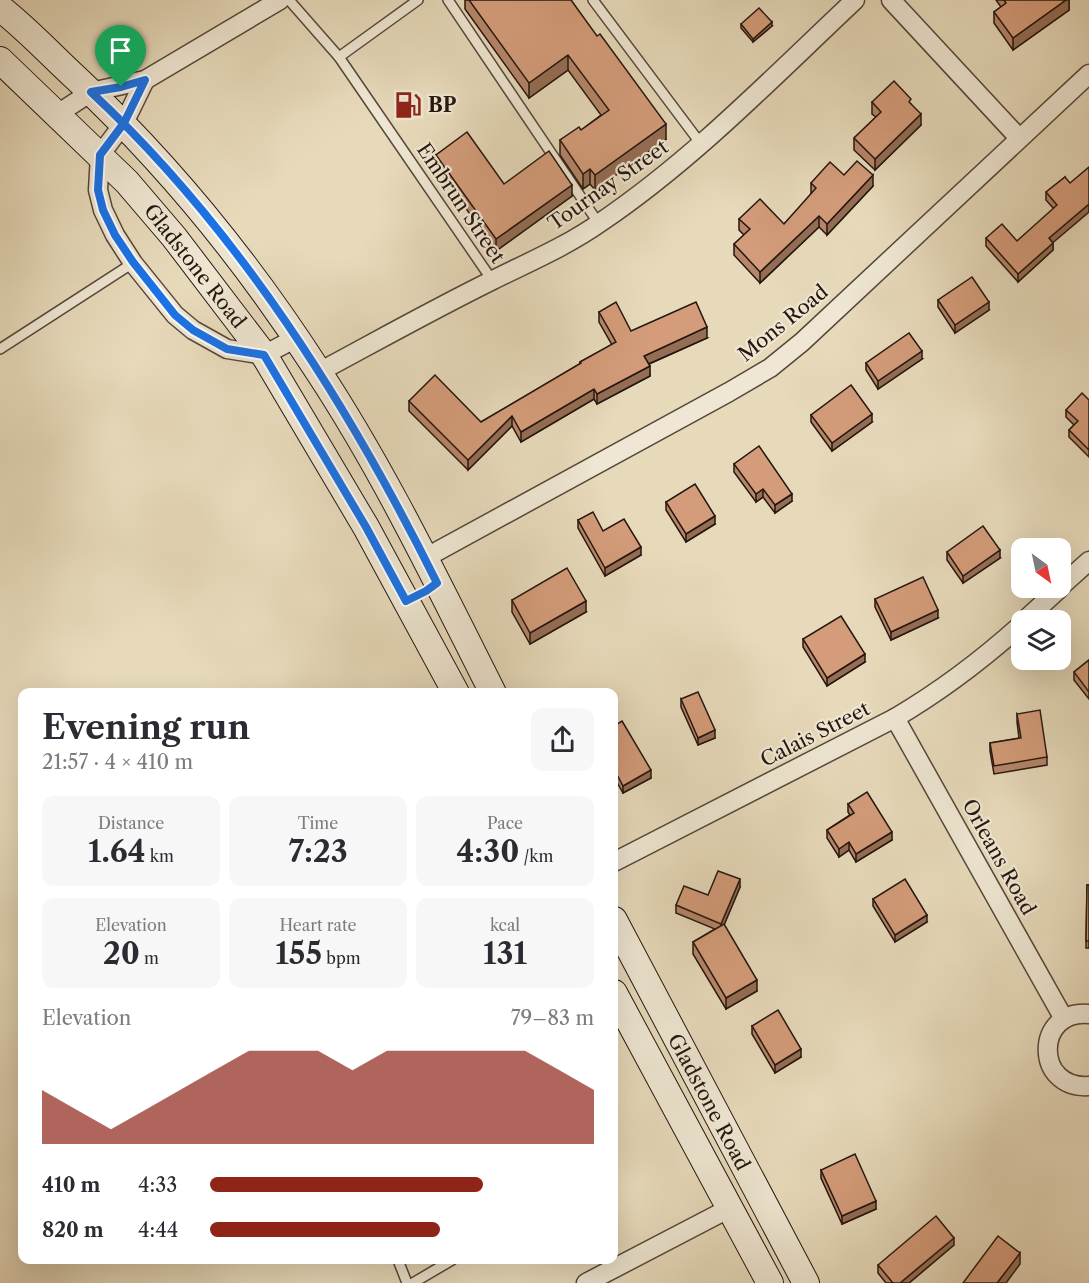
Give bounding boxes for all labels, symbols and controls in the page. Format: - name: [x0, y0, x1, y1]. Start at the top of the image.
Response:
- pin: [95, 25, 146, 87]
- icon: arrive: [104, 34, 137, 67]
- fuel station icon: BP: [393, 90, 423, 120]
- place label: BP: [428, 93, 457, 117]
- street label: Tournay Street: [543, 135, 673, 235]
- street label: Embrun Street: [412, 138, 510, 268]
- street label: Gladstone Road: [139, 199, 251, 333]
- street label: Mons Road: [733, 280, 833, 366]
- north arrow: [1011, 538, 1071, 598]
- map controls: [1011, 538, 1071, 670]
- button: layers: [1011, 610, 1071, 670]
- street label: Calais Street: [756, 696, 874, 772]
- text: Evening run: [42, 707, 250, 748]
- button: share: [531, 708, 594, 771]
- text: 21:57 · 4 × 410 m: [42, 750, 193, 774]
- street label: Orleans Road: [957, 795, 1041, 919]
- text: Distance: [98, 813, 164, 833]
- text: Time: [298, 813, 338, 833]
- text: Pace: [487, 813, 523, 833]
- text: 1.64: [88, 833, 146, 870]
- text: 7:23: [288, 833, 348, 870]
- text: 4:30: [457, 833, 519, 870]
- text: km: [146, 846, 174, 866]
- text: /km: [519, 846, 553, 866]
- text: Elevation: [95, 915, 167, 935]
- text: Heart rate: [279, 915, 357, 935]
- text: kcal: [490, 915, 520, 935]
- text: 20: [103, 935, 140, 972]
- text: 155: [275, 935, 322, 972]
- text: 131: [483, 935, 527, 972]
- text: m: [140, 948, 159, 968]
- text: bpm: [322, 948, 361, 968]
- text: Elevation: [42, 1006, 131, 1030]
- text: 79–83 m: [511, 1006, 594, 1030]
- street label: Gladstone Road: [663, 1030, 755, 1174]
- text: 410 m: [42, 1173, 100, 1197]
- text: 4:33: [138, 1173, 177, 1197]
- text: 820 m: [42, 1218, 104, 1242]
- text: 4:44: [138, 1218, 178, 1242]

